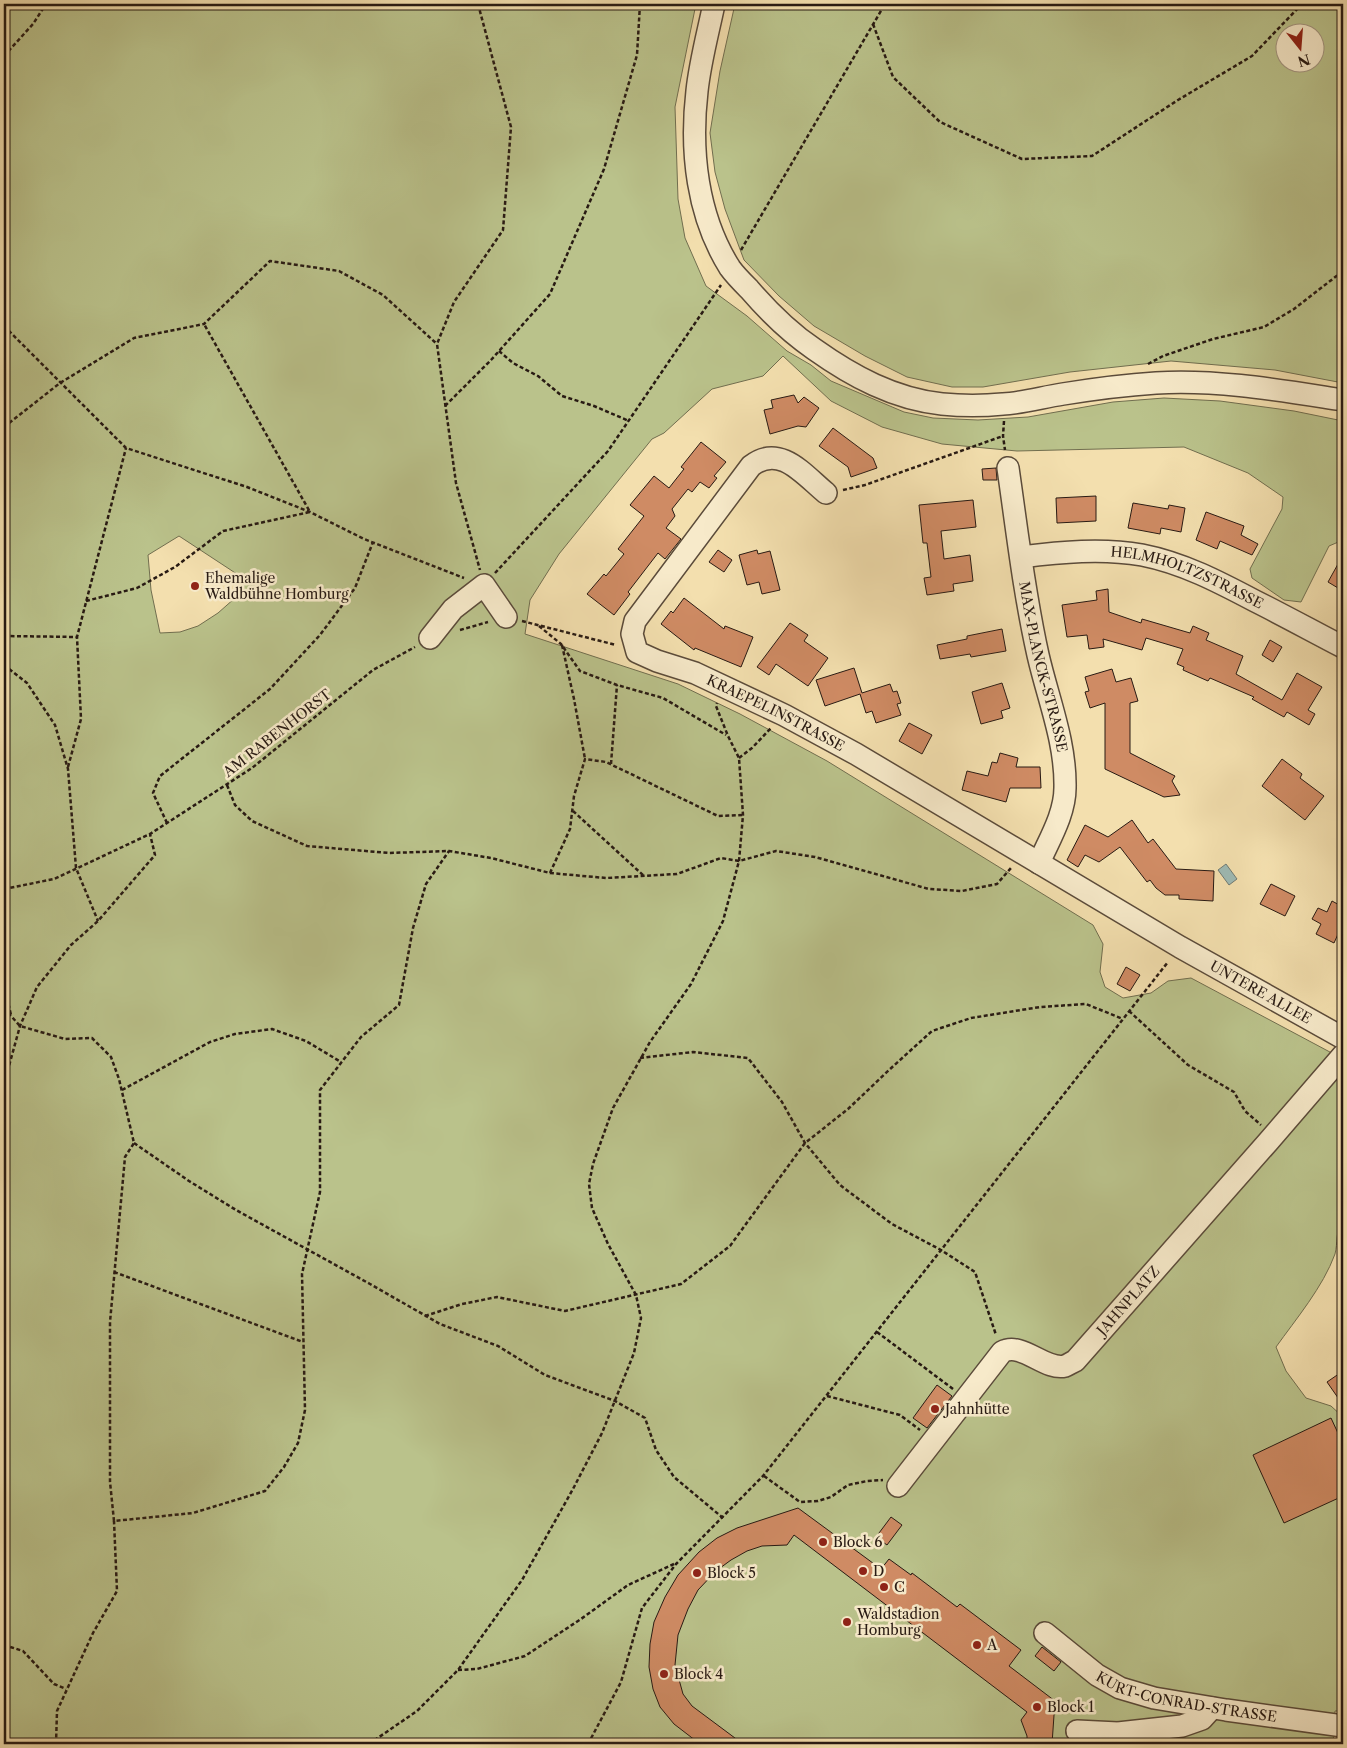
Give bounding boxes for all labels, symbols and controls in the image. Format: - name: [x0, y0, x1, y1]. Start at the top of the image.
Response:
- north arrow: [1274, 22, 1324, 72]
- text: N: [1295, 50, 1312, 71]
- street label: HELMHOLTZSTRASSE: [1110, 543, 1266, 613]
- place label: Ehemalige Waldbühne Homburg: [204, 569, 349, 603]
- marker: Ehemalige Waldbühne Homburg: [189, 580, 201, 592]
- street label: MAX-PLANCK-STRASSE: [1015, 580, 1071, 754]
- street label: KRAEPELINSTRASSE: [704, 671, 848, 755]
- street label: AM RABENHORST: [219, 685, 335, 781]
- street label: UNTERE ALLEE: [1207, 957, 1315, 1028]
- street label: JAHNPLATZ: [1092, 1262, 1164, 1341]
- place label: Jahnhütte: [943, 1400, 1010, 1418]
- marker: Jahnhütte: [929, 1403, 941, 1415]
- place label: Block 6: [833, 1533, 883, 1551]
- marker: Block 6: [817, 1536, 829, 1548]
- place label: D: [873, 1562, 884, 1580]
- place label: Block 5: [707, 1564, 756, 1582]
- marker: D: [857, 1565, 869, 1577]
- marker: Block 5: [691, 1567, 703, 1579]
- place label: C: [894, 1578, 905, 1596]
- marker: C: [878, 1581, 890, 1593]
- place label: Waldstadion Homburg: [856, 1605, 940, 1639]
- marker: Waldstadion Homburg: [841, 1616, 853, 1628]
- place label: A: [986, 1636, 998, 1654]
- marker: A: [971, 1639, 983, 1651]
- place label: Block 4: [674, 1665, 723, 1683]
- street label: KURT-CONRAD-STRASSE: [1093, 1667, 1278, 1726]
- marker: Block 4: [658, 1668, 670, 1680]
- place label: Block 1: [1047, 1698, 1094, 1716]
- marker: Block 1: [1031, 1701, 1043, 1713]

